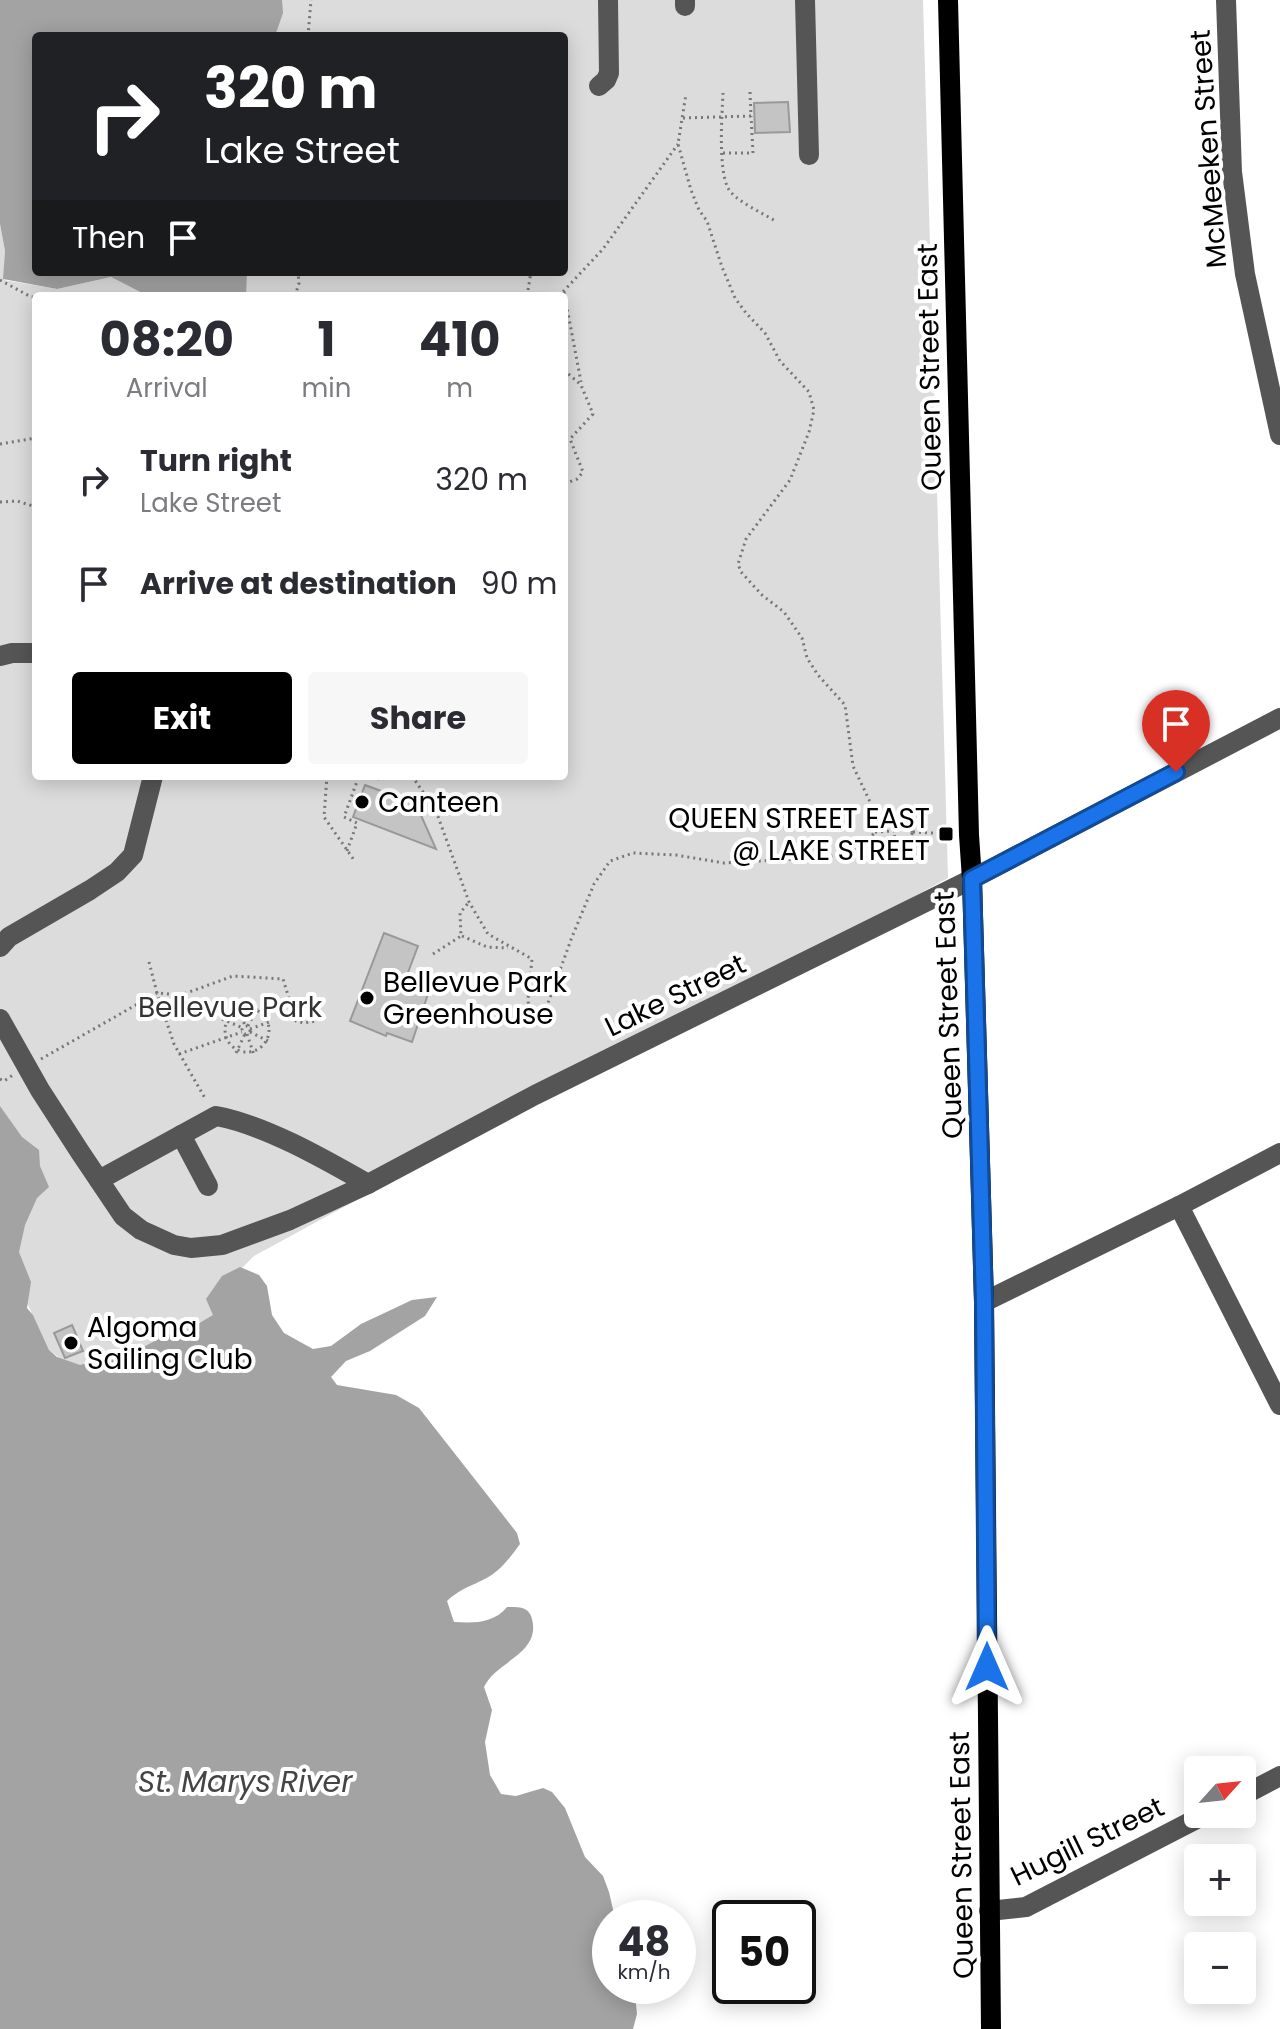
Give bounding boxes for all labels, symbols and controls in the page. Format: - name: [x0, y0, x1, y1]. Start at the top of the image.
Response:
- street label: McMeeken Street: [1181, 28, 1236, 270]
- text: 320 m: [204, 49, 378, 128]
- icon: right: [72, 64, 176, 168]
- text: Lake Street: [204, 125, 400, 176]
- text: Then: [72, 216, 145, 259]
- icon: arrive: [161, 216, 205, 260]
- street label: Queen Street East: [908, 243, 951, 491]
- text: 08:20: [99, 306, 234, 373]
- text: 1: [317, 306, 335, 373]
- text: 410: [419, 306, 501, 373]
- text: Arrival: [126, 370, 208, 406]
- text: min: [302, 370, 351, 406]
- text: m: [446, 370, 473, 406]
- text: Turn right: [140, 439, 292, 482]
- icon: right: [72, 458, 116, 502]
- text: 320 m: [435, 458, 528, 501]
- text: Lake Street: [140, 485, 281, 521]
- icon: arrive: [72, 562, 116, 606]
- text: Arrive at destination: [140, 562, 457, 605]
- text: 90 m: [481, 562, 557, 605]
- button: Exit: [72, 672, 292, 764]
- button: Share: [308, 672, 528, 764]
- pin: [1142, 690, 1210, 772]
- icon: arrive: [1154, 702, 1198, 746]
- place label: Canteen: [378, 783, 499, 822]
- marker: Canteen: [353, 793, 371, 811]
- place label: QUEEN STREET EAST @ LAKE STREET: [668, 799, 930, 870]
- marker: QUEEN STREET EAST @ LAKE STREET: [937, 825, 955, 843]
- street label: Queen Street East: [925, 891, 972, 1139]
- street label: Lake Street: [598, 945, 752, 1046]
- place label: Bellevue Park Greenhouse: [383, 963, 568, 1034]
- park label: Bellevue Park: [138, 988, 323, 1027]
- marker: Bellevue Park Greenhouse: [358, 989, 376, 1007]
- place label: Algoma Sailing Club: [87, 1308, 253, 1379]
- marker: Algoma Sailing Club: [62, 1334, 80, 1352]
- position arrow: [945, 1625, 1029, 1709]
- street label: Queen Street East: [940, 1731, 983, 1979]
- north arrow: [1184, 1756, 1256, 1828]
- map controls: [1184, 1756, 1256, 2004]
- water label: St. Marys River: [138, 1760, 353, 1803]
- street label: Hugill Street: [1004, 1787, 1171, 1895]
- button: +: [1184, 1844, 1256, 1916]
- speed limit sign: 50: [712, 1900, 816, 2004]
- text: 48: [617, 1914, 670, 1970]
- button: −: [1184, 1932, 1256, 2004]
- text: km/h: [617, 1958, 671, 1986]

